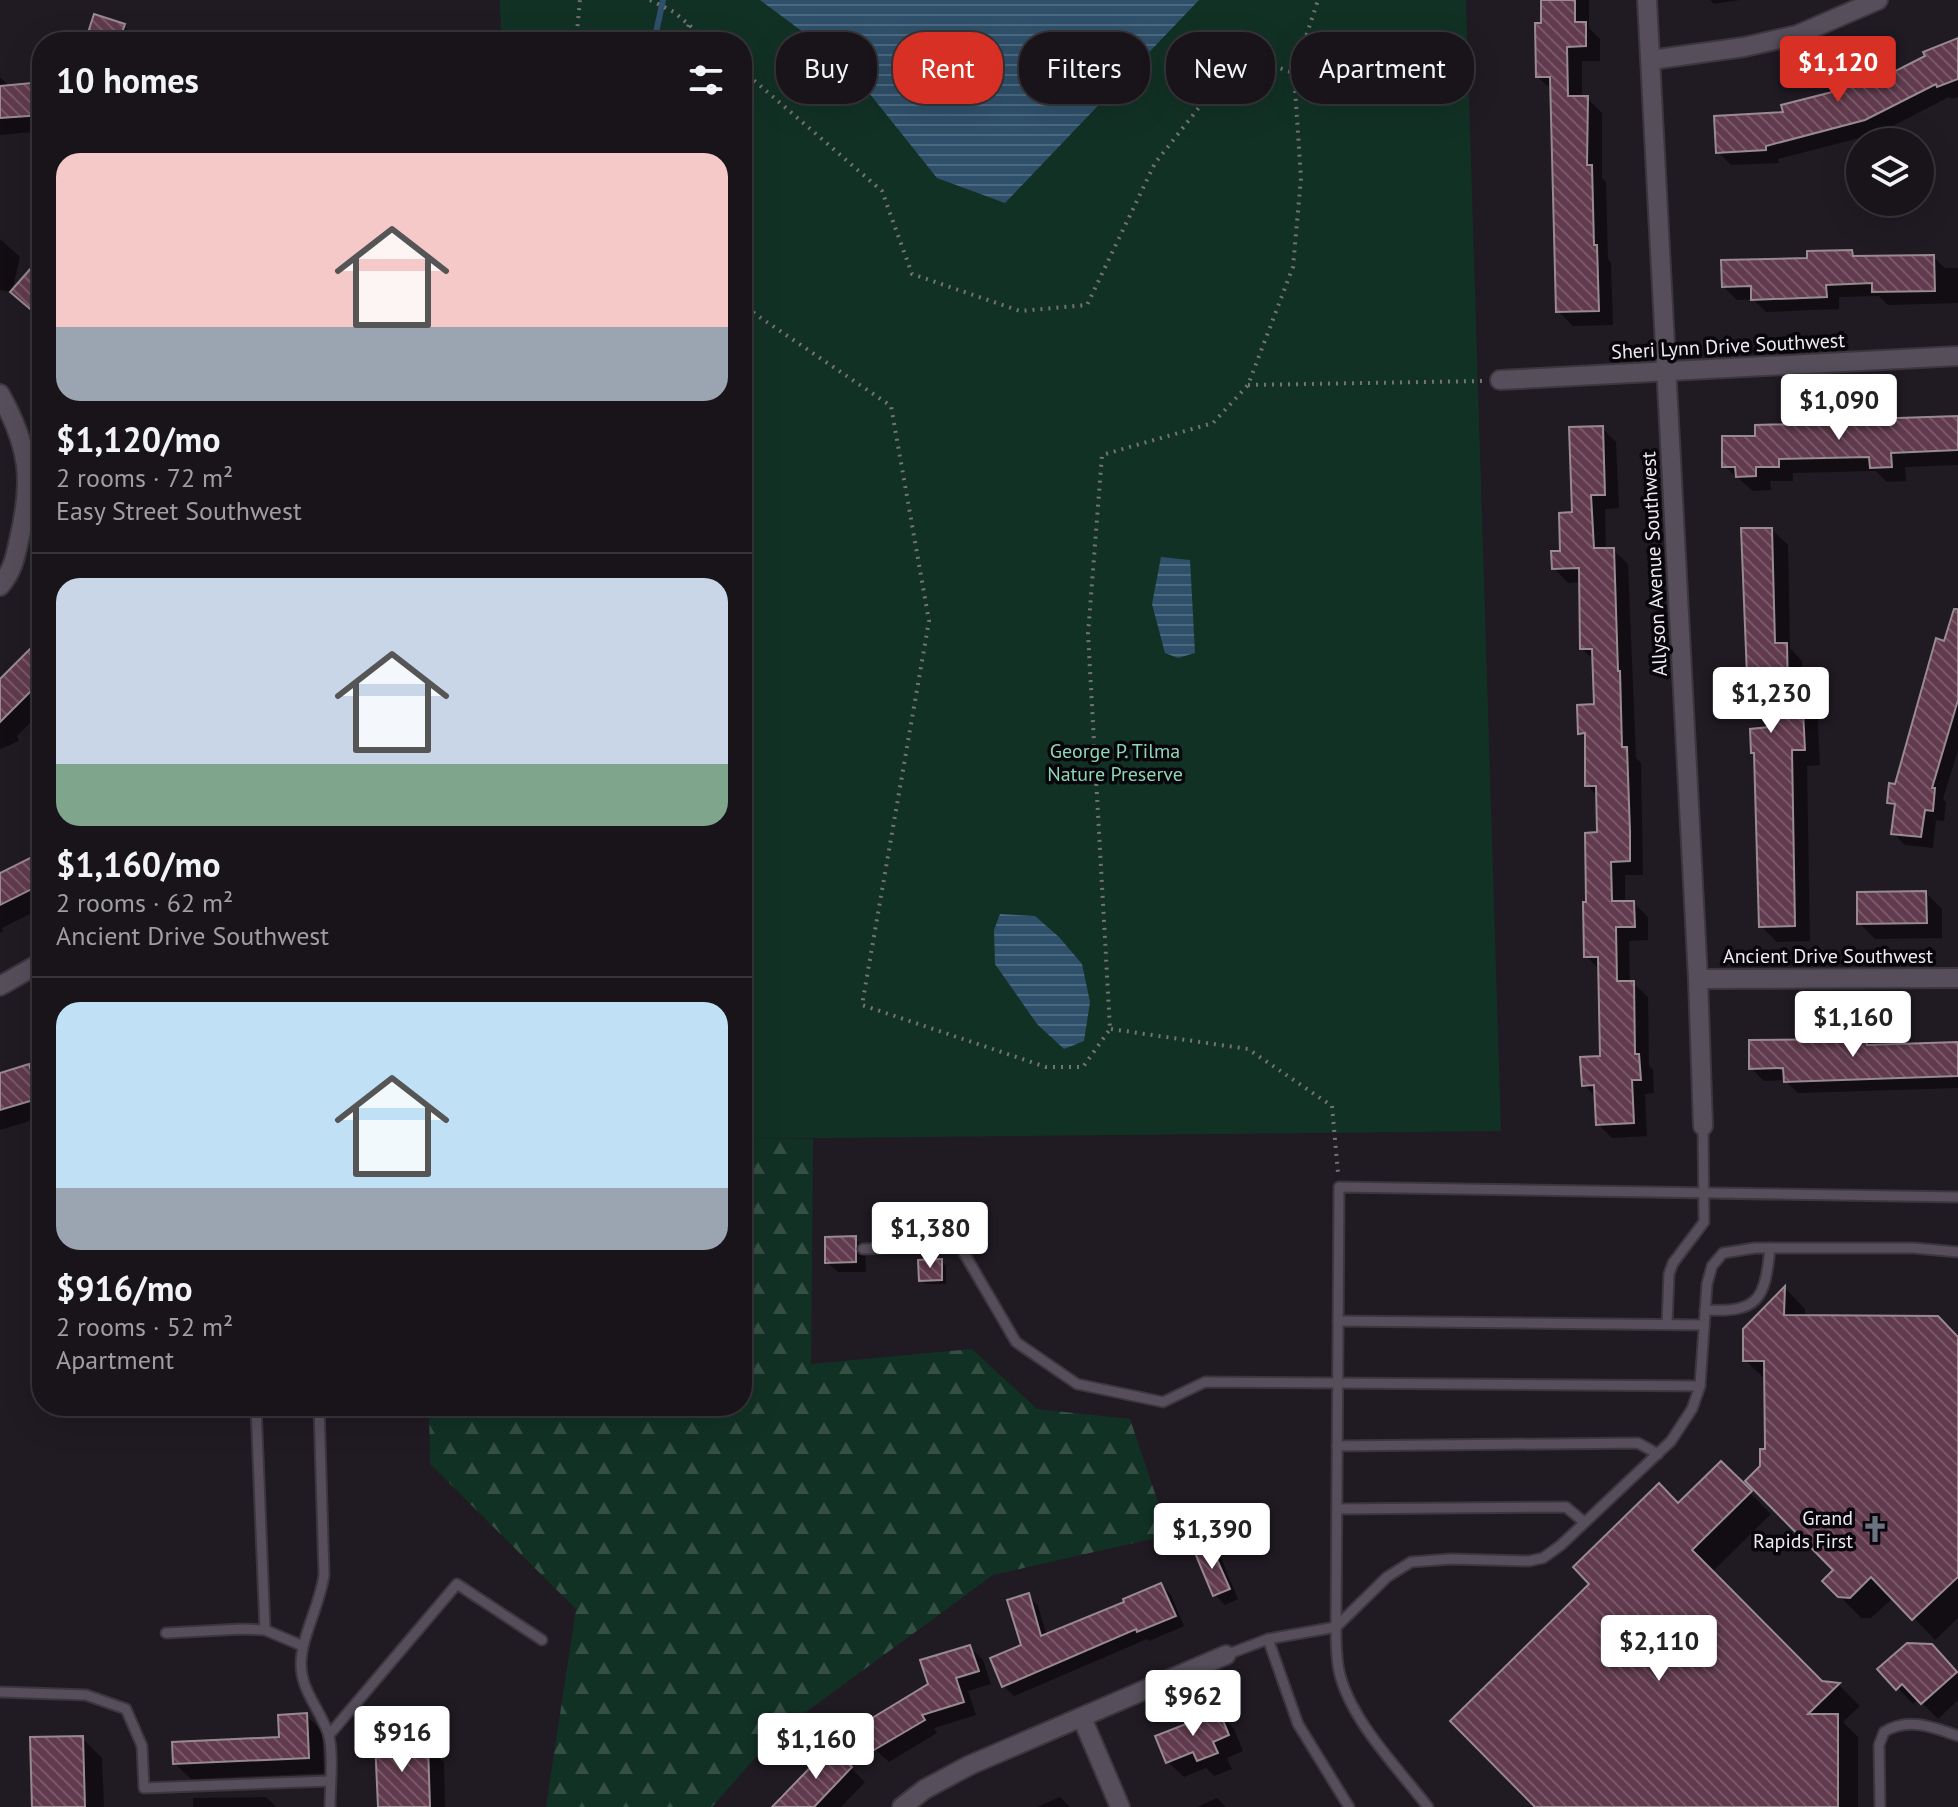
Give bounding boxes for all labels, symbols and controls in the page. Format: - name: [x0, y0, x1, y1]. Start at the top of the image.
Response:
- chip: Buy: [776, 32, 877, 104]
- chip: Rent: [893, 32, 1003, 104]
- chip: Filters: [1019, 32, 1150, 104]
- chip: New: [1166, 32, 1275, 104]
- chip: Apartment: [1291, 32, 1474, 104]
- pin: $1,120: [1773, 36, 1903, 104]
- text: $1,120: [1798, 45, 1878, 78]
- text: 10 homes: [56, 58, 199, 102]
- icon: filters: [684, 58, 728, 102]
- map controls: [1846, 128, 1934, 216]
- button: layers: [1846, 128, 1934, 216]
- icon: home: [320, 205, 464, 349]
- street label: Sheri Lynn Drive Southwest: [1610, 327, 1846, 365]
- pin: $1,090: [1774, 374, 1904, 442]
- text: $1,090: [1799, 383, 1879, 416]
- text: $1,120/mo: [56, 417, 220, 461]
- street label: Allyson Avenue Southwest: [1635, 451, 1673, 677]
- text: 2 rooms · 72 m²: [56, 461, 233, 494]
- text: Easy Street Southwest: [56, 494, 302, 527]
- icon: home: [320, 630, 464, 774]
- pin: $1,230: [1706, 667, 1836, 735]
- text: $1,230: [1731, 676, 1811, 709]
- park label: George P. Tilma Nature Preserve: [1047, 738, 1183, 787]
- text: $1,160/mo: [56, 842, 220, 886]
- text: 2 rooms · 62 m²: [56, 886, 233, 919]
- text: Ancient Drive Southwest: [56, 919, 329, 952]
- street label: Ancient Drive Southwest: [1723, 943, 1933, 969]
- pin: $1,160: [1788, 991, 1918, 1059]
- text: $1,160: [1813, 1000, 1893, 1033]
- icon: home: [320, 1054, 464, 1198]
- pin: $1,380: [865, 1202, 995, 1270]
- text: $1,380: [890, 1211, 970, 1244]
- text: $916/mo: [56, 1266, 193, 1310]
- text: 2 rooms · 52 m²: [56, 1310, 233, 1343]
- text: Apartment: [56, 1343, 174, 1376]
- pin: $1,390: [1147, 1503, 1277, 1571]
- place label: Grand Rapids First: [1753, 1505, 1853, 1554]
- text: $1,390: [1172, 1512, 1252, 1545]
- church icon: Grand Rapids First: [1860, 1514, 1890, 1544]
- pin: $2,110: [1594, 1615, 1724, 1683]
- text: $2,110: [1619, 1624, 1699, 1657]
- pin: $962: [1146, 1670, 1240, 1738]
- text: $962: [1164, 1679, 1222, 1712]
- pin: $916: [355, 1706, 449, 1774]
- pin: $1,160: [751, 1713, 881, 1781]
- text: $916: [373, 1715, 431, 1748]
- text: $1,160: [776, 1722, 856, 1755]

